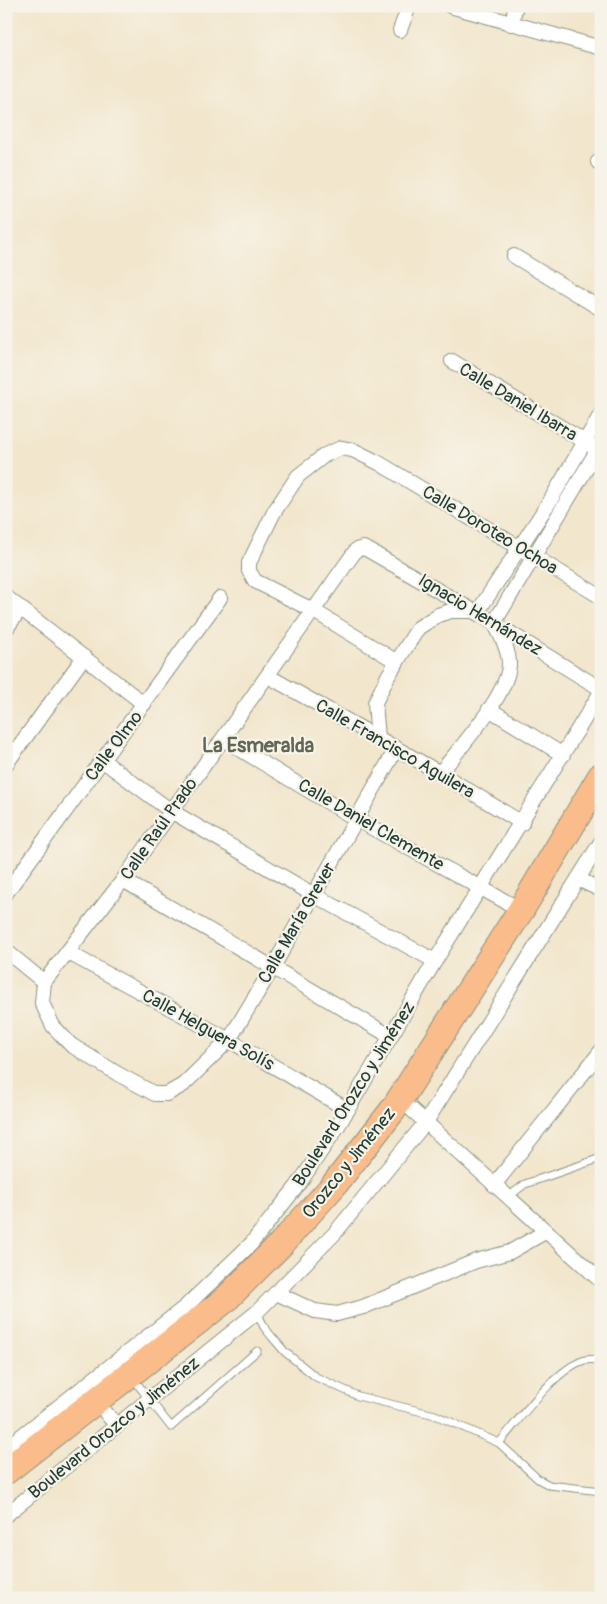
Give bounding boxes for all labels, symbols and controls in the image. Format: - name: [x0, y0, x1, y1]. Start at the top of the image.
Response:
- street label: Calle Daniel Ibarra: [455, 358, 581, 446]
- street label: Calle Doroteo Ochoa: [418, 480, 562, 580]
- street label: Ignacio Hernández: [414, 569, 546, 661]
- street label: Calle Francisco Aguilera: [311, 694, 479, 804]
- street label: Calle Olmo: [80, 706, 148, 786]
- district label: La Esmeralda: [202, 733, 314, 758]
- street label: Calle Raúl Prado: [115, 773, 203, 885]
- street label: Calle Daniel Clemente: [294, 774, 448, 876]
- street label: Calle María Grever: [253, 858, 341, 988]
- street label: Calle Helguera Solís: [138, 984, 278, 1076]
- street label: Boulevard Orozco y Jiménez: [288, 998, 420, 1190]
- street label: Orozco y Jiménez: [298, 1103, 400, 1223]
- street label: Boulevard Orozco y Jiménez: [24, 1352, 204, 1504]

